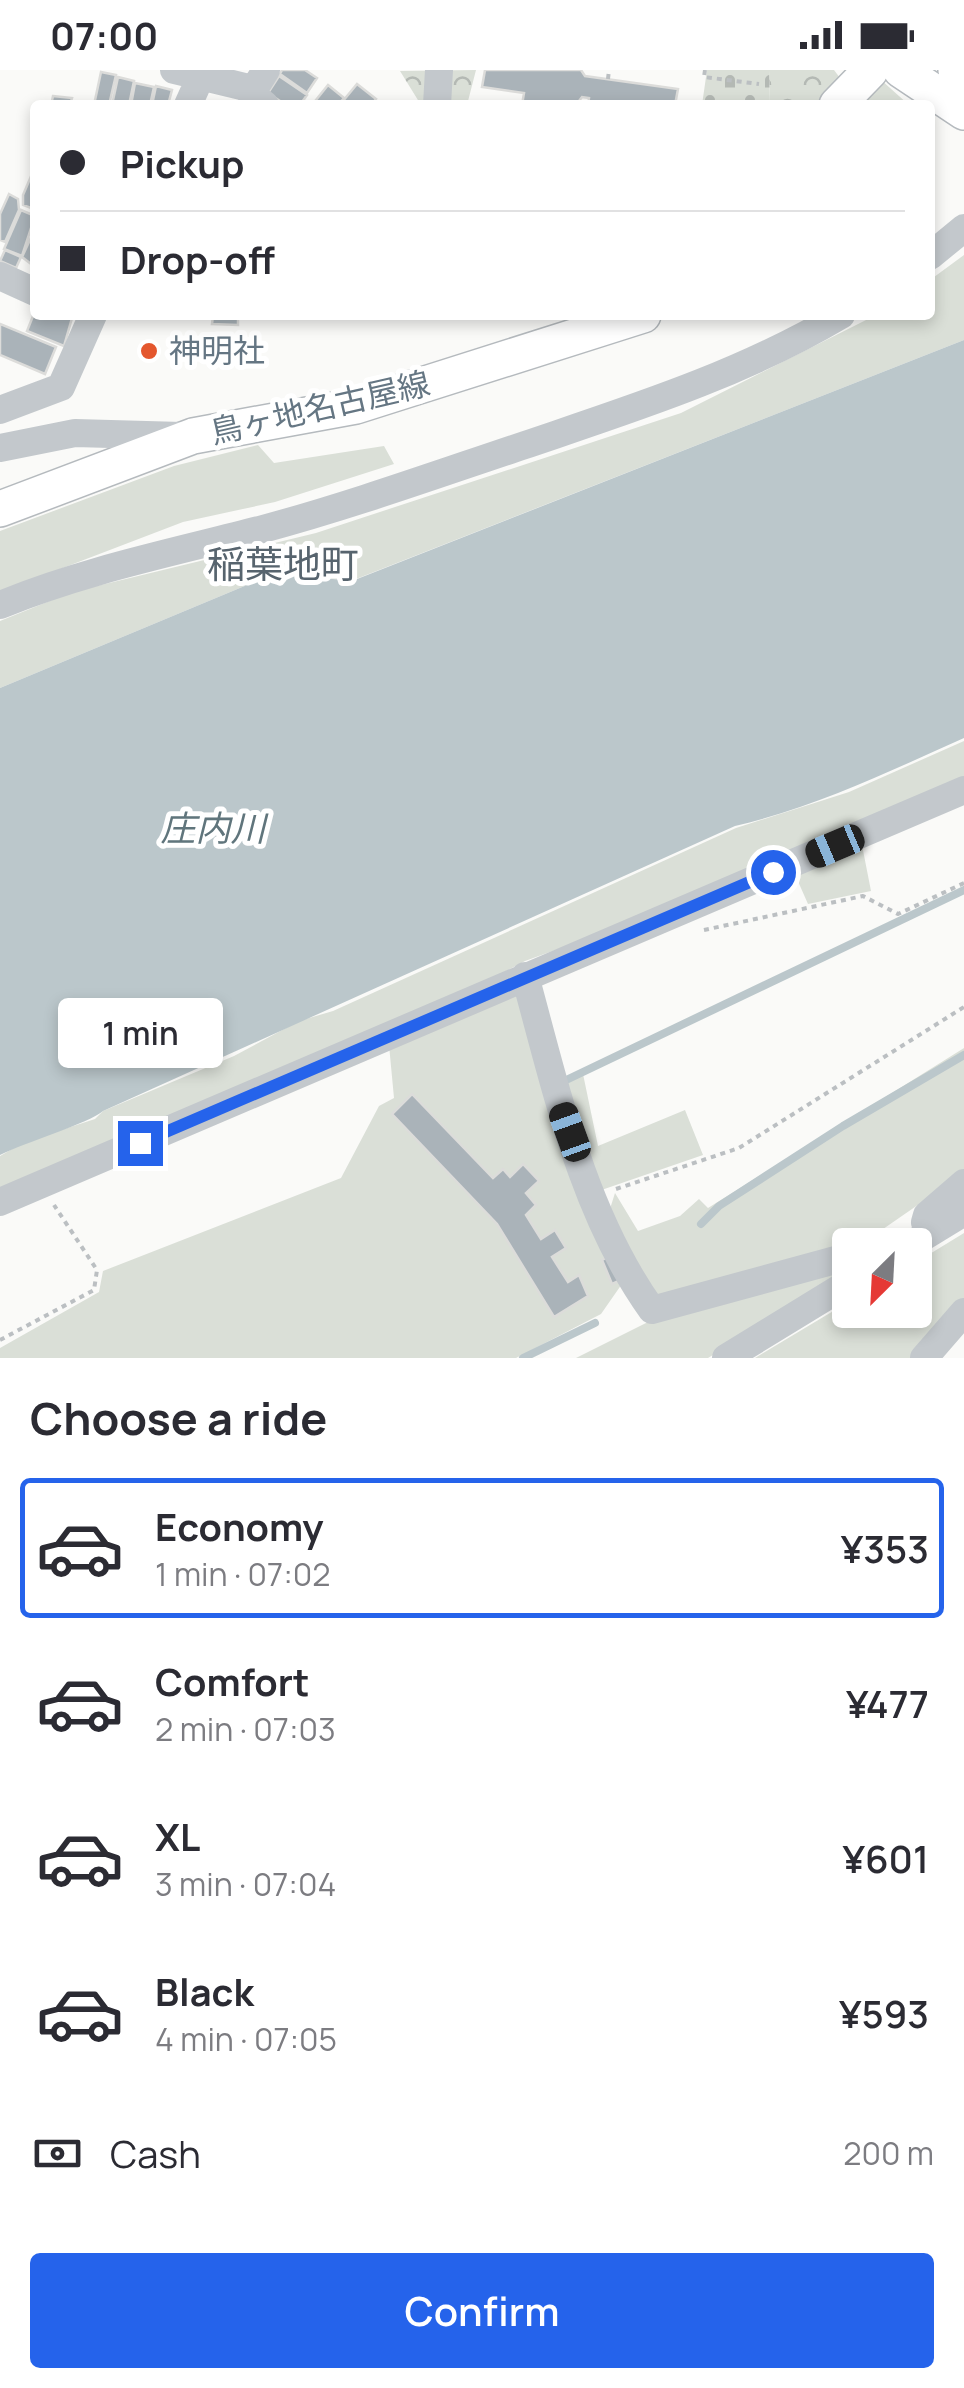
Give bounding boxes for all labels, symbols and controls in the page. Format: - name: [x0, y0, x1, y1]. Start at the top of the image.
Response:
- text: 07:00: [50, 9, 158, 61]
- text: Pickup: [120, 137, 244, 189]
- text: Drop-off: [120, 233, 275, 285]
- place label: 神明社: [169, 328, 265, 372]
- marker: 神明社: [138, 340, 160, 362]
- street label: 鳥ヶ地名古屋線: [206, 360, 434, 454]
- district label: 稲葉地町: [207, 537, 359, 589]
- water label: 庄内川: [160, 804, 269, 852]
- car: [802, 820, 868, 872]
- route start: [751, 850, 796, 895]
- callout: 1 min: [58, 998, 222, 1068]
- text: 1 min: [102, 1011, 179, 1055]
- car: [546, 1099, 594, 1165]
- route end: [118, 1121, 163, 1166]
- north arrow: [832, 1228, 932, 1328]
- map controls: [832, 1228, 932, 1328]
- text: Choose a ride: [30, 1387, 327, 1449]
- text: Economy: [155, 1500, 324, 1552]
- icon: car: [35, 1503, 125, 1593]
- text: ¥353: [841, 1522, 929, 1574]
- text: 1 min · 07:02: [155, 1552, 330, 1596]
- text: Comfort: [155, 1655, 309, 1707]
- icon: car: [35, 1658, 125, 1748]
- text: ¥477: [846, 1677, 929, 1729]
- text: 2 min · 07:03: [155, 1707, 336, 1751]
- text: XL: [155, 1810, 200, 1862]
- icon: car: [35, 1813, 125, 1903]
- text: ¥601: [842, 1832, 929, 1884]
- text: 3 min · 07:04: [155, 1862, 336, 1906]
- text: Black: [155, 1965, 254, 2017]
- icon: car: [35, 1968, 125, 2058]
- text: ¥593: [839, 1987, 929, 2039]
- text: 4 min · 07:05: [155, 2017, 337, 2061]
- icon: cash: [30, 2126, 85, 2181]
- text: Cash: [110, 2127, 201, 2179]
- text: 200 m: [843, 2131, 934, 2175]
- button: Confirm: [30, 2253, 934, 2368]

